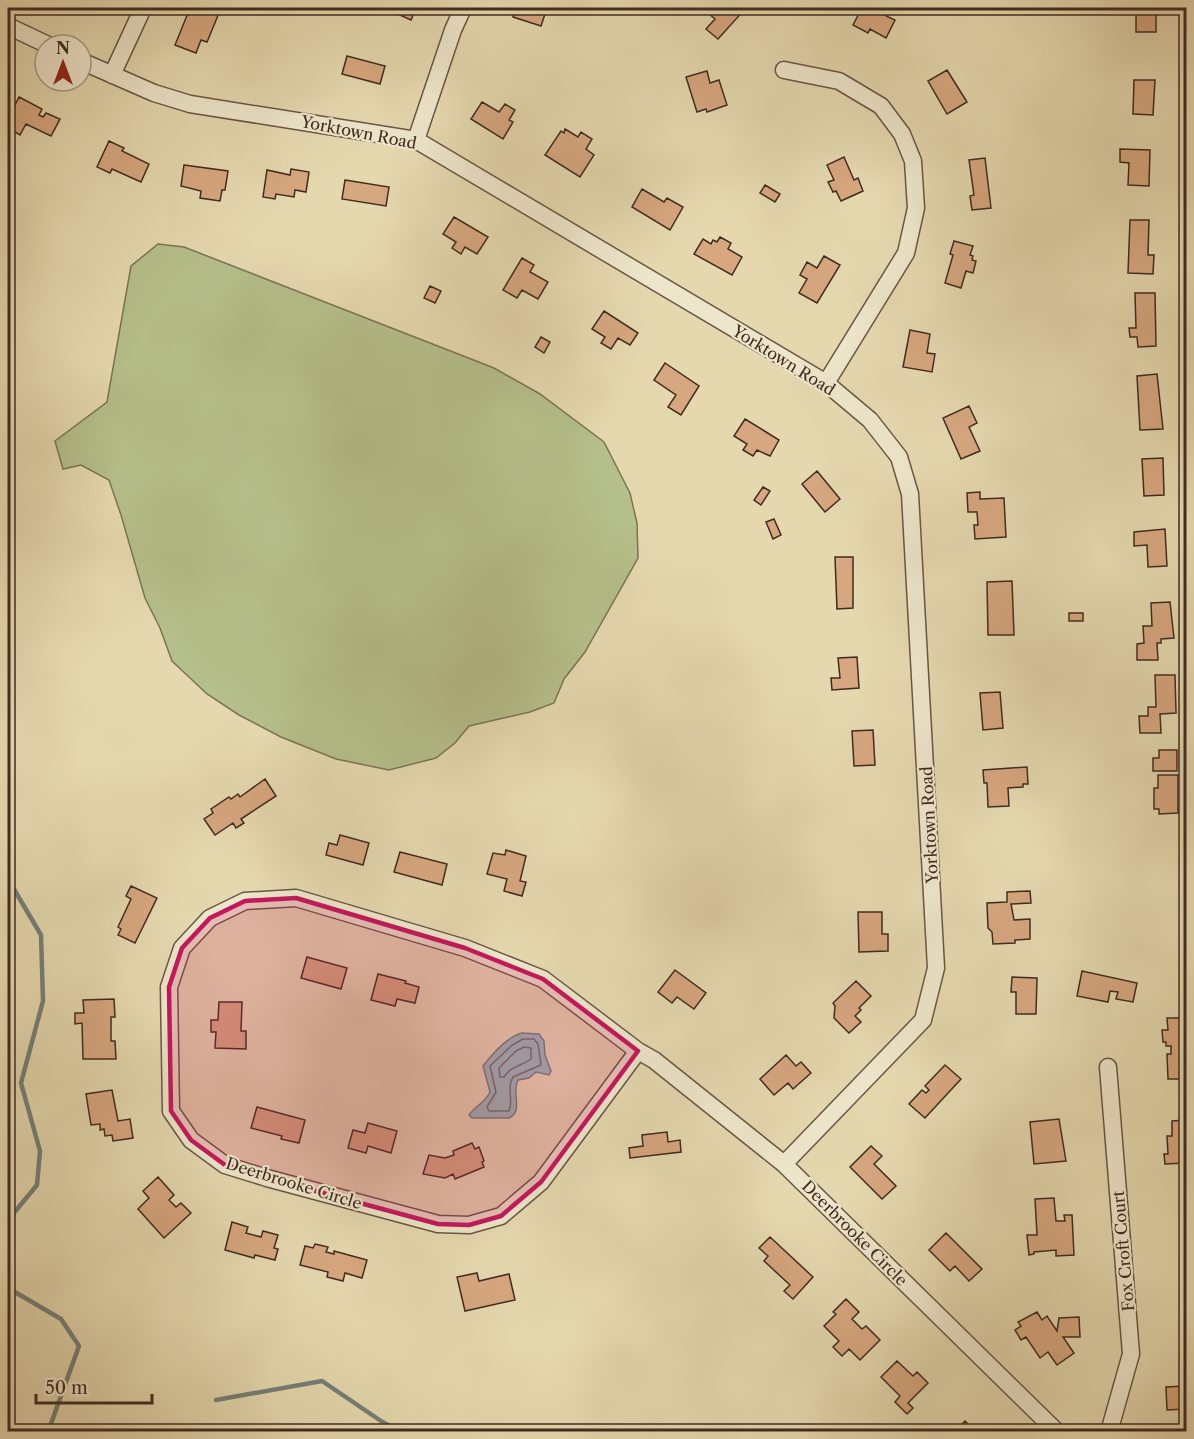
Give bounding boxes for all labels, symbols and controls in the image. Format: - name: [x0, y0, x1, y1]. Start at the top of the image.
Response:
- north arrow: [33, 33, 93, 93]
- text: N: [56, 38, 70, 58]
- street label: Yorktown Road: [299, 111, 419, 153]
- street label: Yorktown Road: [728, 320, 839, 400]
- street label: Yorktown Road: [916, 766, 942, 885]
- street label: Deerbrooke Circle: [224, 1153, 364, 1213]
- street label: Deerbrooke Circle: [798, 1176, 912, 1290]
- street label: Fox Croft Court: [1108, 1190, 1138, 1312]
- scale bar: [36, 1367, 152, 1405]
- text: 50 m: [45, 1377, 88, 1399]

